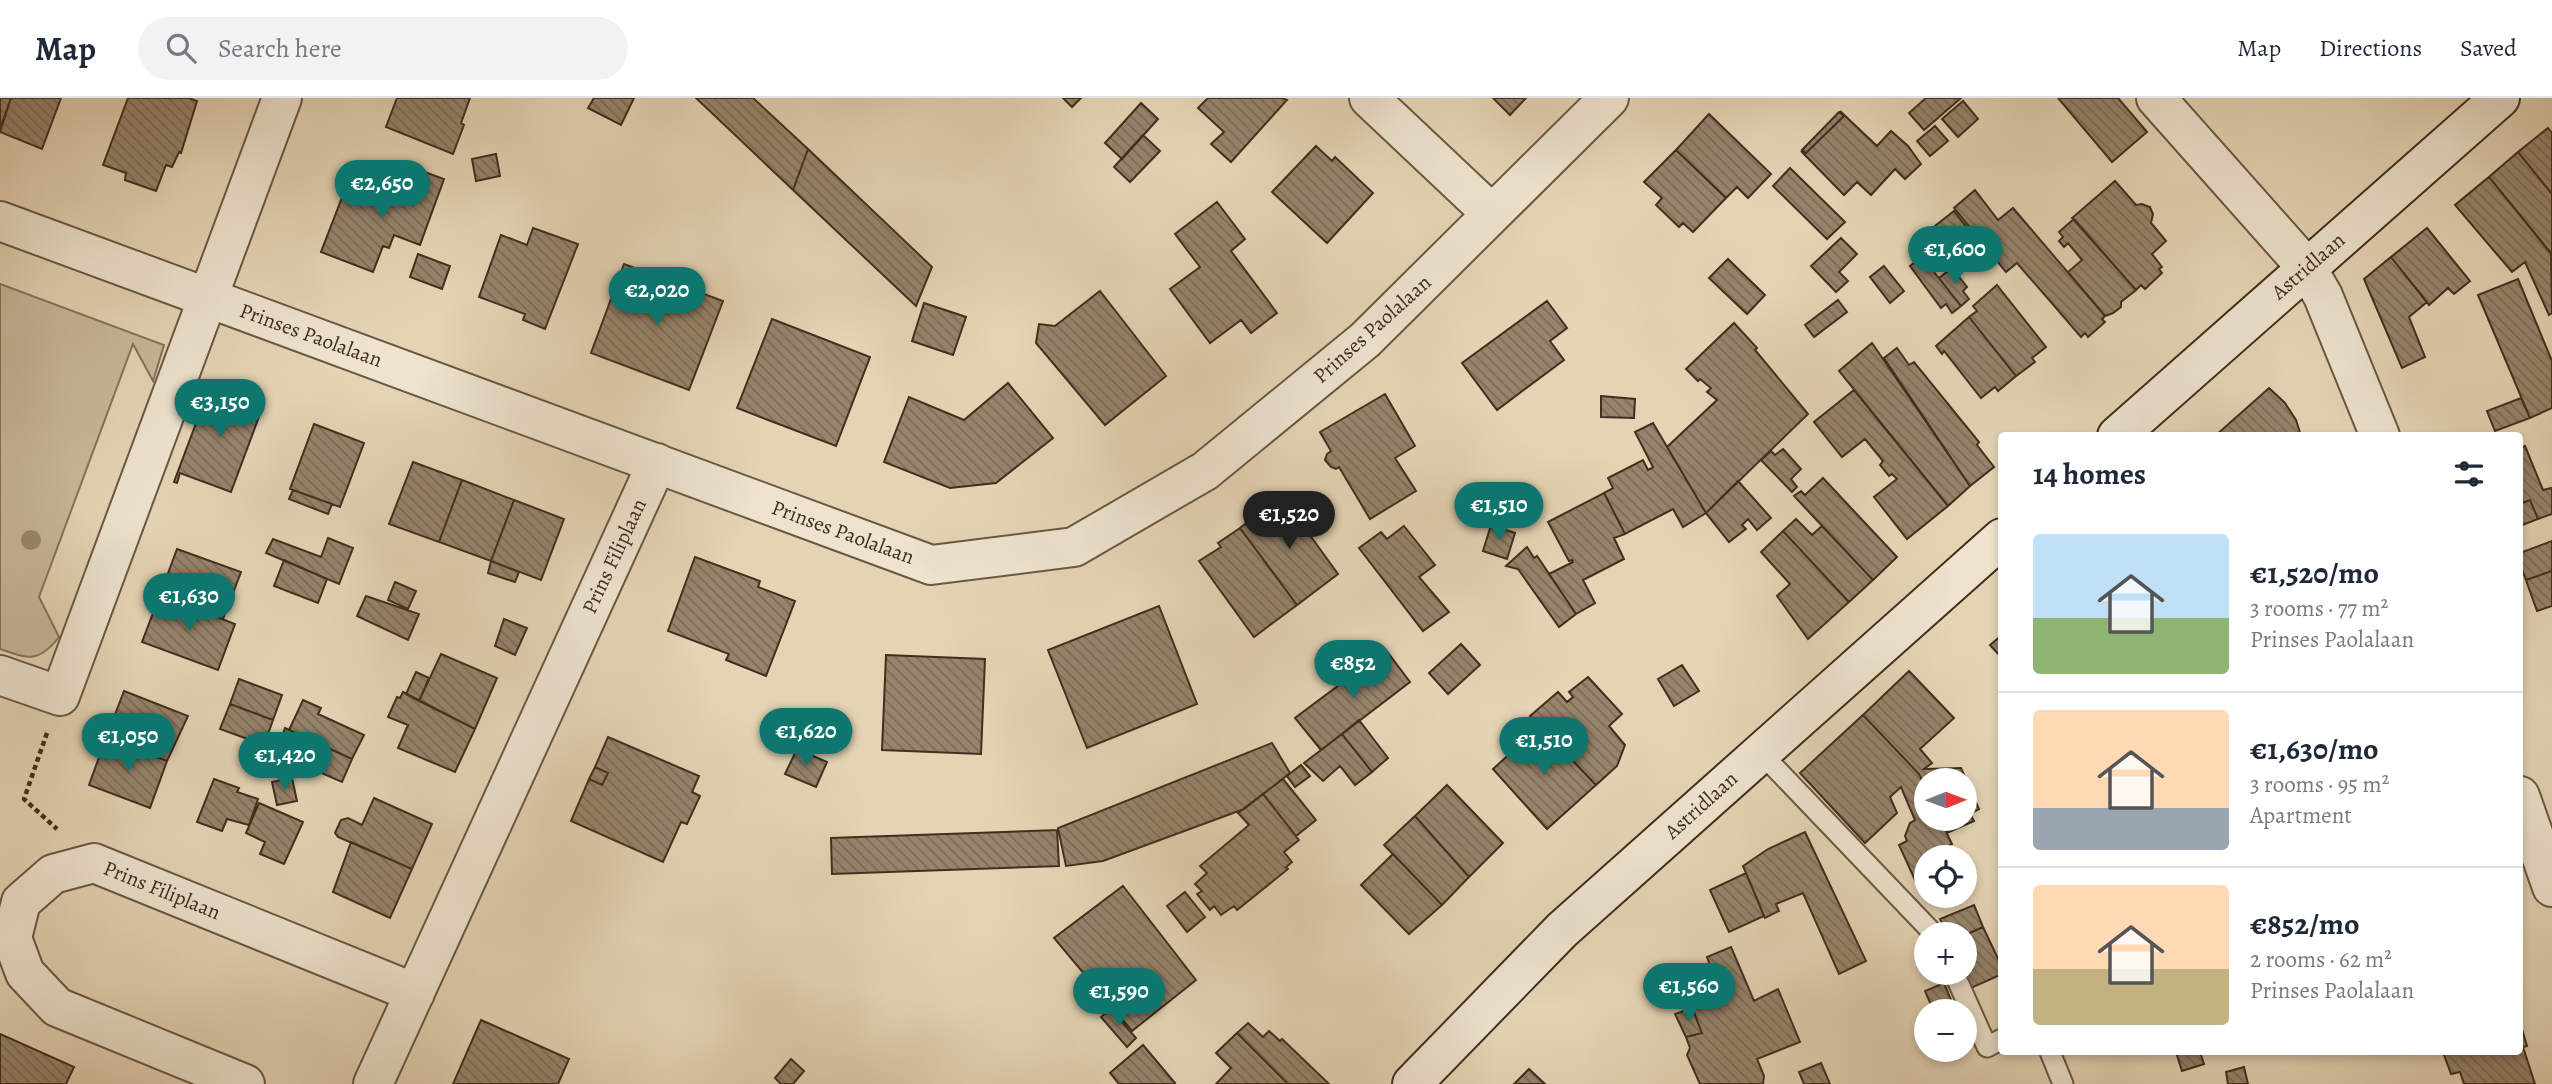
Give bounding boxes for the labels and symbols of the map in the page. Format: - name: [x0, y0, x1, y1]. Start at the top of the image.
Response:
- pin: €2,650: [325, 160, 439, 220]
- pin: €1,600: [1898, 226, 2012, 286]
- street label: Astridlaan: [2264, 226, 2351, 306]
- pin: €2,020: [600, 268, 714, 327]
- street label: Prinses Paolalaan: [1307, 268, 1437, 390]
- street label: Prinses Paolalaan: [236, 296, 386, 374]
- pin: €3,150: [163, 380, 277, 439]
- pin: €1,510: [1442, 482, 1556, 542]
- pin: €1,520: [1232, 491, 1346, 551]
- street label: Prinses Paolalaan: [768, 493, 918, 571]
- street label: Prins Filiplaan: [575, 494, 653, 618]
- pin: €1,630: [132, 574, 246, 633]
- pin: €852: [1312, 640, 1394, 700]
- pin: €1,620: [749, 708, 863, 768]
- pin: €1,050: [71, 714, 185, 773]
- pin: €1,510: [1487, 718, 1601, 777]
- pin: €1,420: [228, 732, 342, 792]
- street label: Astridlaan: [1658, 765, 1743, 846]
- north arrow: [1914, 768, 1978, 831]
- street label: Prins Filiplaan: [99, 854, 225, 926]
- pin: €1,560: [1632, 964, 1746, 1023]
- pin: €1,590: [1062, 968, 1176, 1028]

